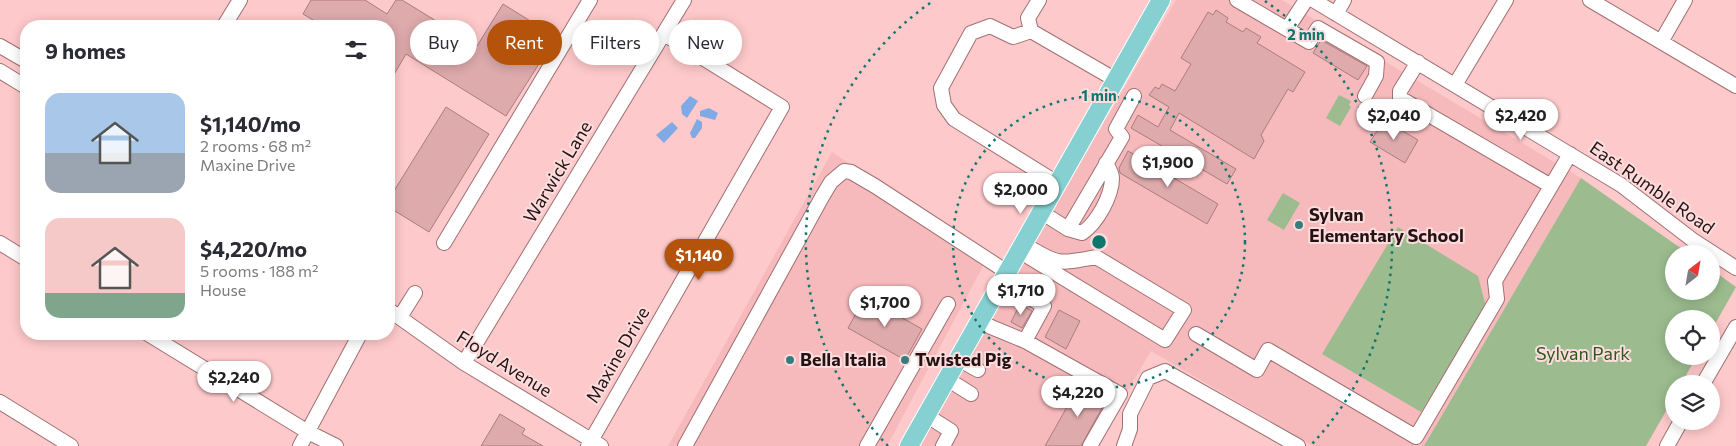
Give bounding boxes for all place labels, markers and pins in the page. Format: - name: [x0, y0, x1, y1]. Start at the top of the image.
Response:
- pin: $2,040: [1353, 98, 1435, 141]
- pin: $2,420: [1480, 98, 1562, 141]
- pin: $1,900: [1127, 146, 1209, 188]
- pin: $2,000: [980, 172, 1062, 215]
- place label: Sylvan Elementary School: [1309, 203, 1464, 246]
- marker: Sylvan Elementary School: [1293, 219, 1305, 231]
- centre of rings: [1090, 233, 1108, 251]
- pin: $1,140: [658, 238, 740, 281]
- pin: $1,710: [980, 274, 1062, 316]
- pin: $1,700: [844, 286, 926, 328]
- place label: Bella Italia: [800, 348, 886, 370]
- place label: Twisted Pig: [915, 348, 1011, 370]
- marker: Bella Italia: [784, 354, 796, 366]
- marker: Twisted Pig: [899, 354, 911, 366]
- pin: $2,240: [193, 360, 275, 403]
- pin: $4,220: [1037, 376, 1119, 418]

